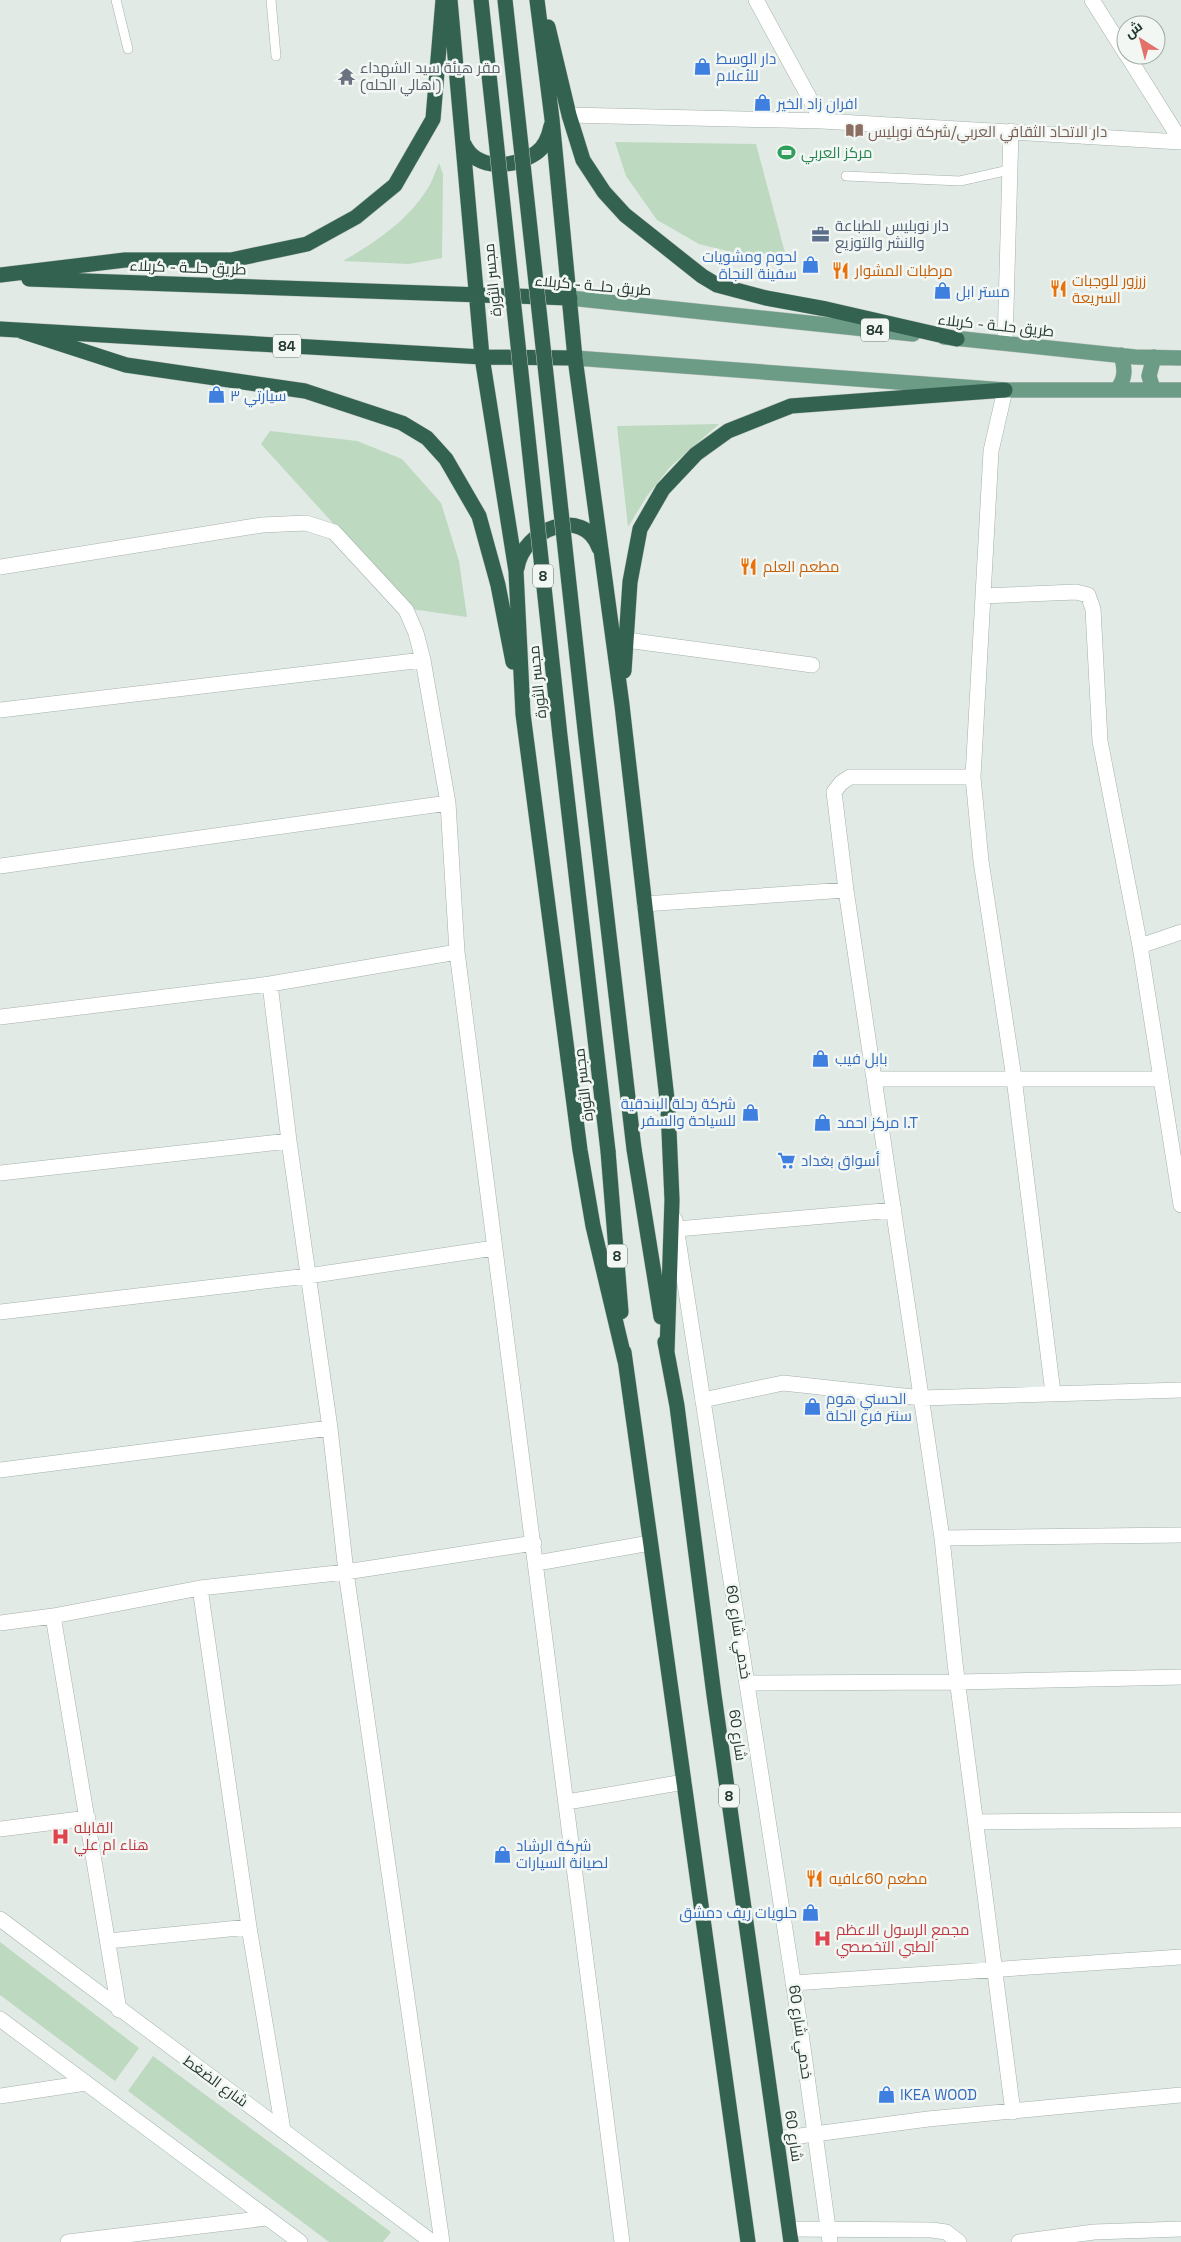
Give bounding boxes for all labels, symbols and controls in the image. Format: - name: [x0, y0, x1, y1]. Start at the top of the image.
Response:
- north arrow: [1116, 15, 1166, 65]
- text: ش: [1121, 17, 1146, 42]
- place label: دار الوسط للأعلام: [716, 49, 776, 86]
- shop icon: دار الوسط للأعلام: [692, 57, 712, 77]
- place label: مقر هيئة سيد الشهداء (اهالي الحله): [360, 58, 501, 97]
- temple icon: مقر هيئة سيد الشهداء (اهالي الحله): [336, 66, 356, 86]
- shop icon: افران زاد الخير: [753, 93, 773, 113]
- place label: افران زاد الخير: [776, 94, 858, 114]
- library icon: دار الاتحاد الثقافي العربي/شركة نوبِليس: [844, 121, 864, 141]
- place label: دار الاتحاد الثقافي العربي/شركة نوبِليس: [868, 122, 1107, 144]
- sports icon: مركز العربي: [777, 142, 797, 162]
- place label: مركز العربي: [801, 143, 872, 165]
- place label: دار نوبليس للطباعة والنشر والتوزيع: [835, 216, 949, 254]
- office icon: دار نوبليس للطباعة والنشر والتوزيع: [811, 224, 831, 244]
- street label: مجسر الثورة: [479, 242, 505, 318]
- place label: لحوم ومشويات سفينة النجاة: [702, 247, 797, 283]
- street label: طريق حلــة - كربلاء: [129, 255, 247, 280]
- shop icon: لحوم ومشويات سفينة النجاة: [801, 255, 821, 275]
- restaurant icon: مرطبات المشوار: [831, 260, 851, 280]
- place label: مرطبات المشوار: [854, 261, 953, 280]
- street label: طريق حلــة - كربلاء: [534, 270, 652, 301]
- place label: زرزور للوجبات السريعة: [1072, 271, 1146, 307]
- restaurant icon: زرزور للوجبات السريعة: [1048, 279, 1068, 299]
- shop icon: مستر ابل: [932, 281, 952, 301]
- place label: مستر ابل: [956, 282, 1010, 302]
- street label: طريق حلــة - كربلاء: [937, 309, 1055, 342]
- road number: 84: [861, 318, 889, 342]
- road number: 84: [273, 334, 301, 358]
- shop icon: سيارتي ٣: [206, 385, 226, 405]
- place label: سيارتي ٣: [230, 386, 286, 408]
- restaurant icon: مطعم العلم: [739, 556, 759, 576]
- place label: مطعم العلم: [763, 557, 839, 577]
- road number: 8: [533, 564, 553, 588]
- street label: مجسر الثورة: [524, 644, 550, 720]
- street label: مجسر الثورة: [569, 1047, 597, 1123]
- shop icon: بابل فيب: [811, 1048, 831, 1068]
- place label: بابل فيب: [835, 1049, 888, 1069]
- place label: شركة رحلة البندقية للسياحة والسفر: [621, 1094, 736, 1130]
- shop icon: شركة رحلة البندقية للسياحة والسفر: [740, 1102, 760, 1122]
- shop icon: مركز احمد I.T: [813, 1112, 833, 1132]
- place label: مركز احمد I.T: [837, 1113, 918, 1132]
- supermarket icon: أسواق بغداد: [777, 1150, 797, 1170]
- place label: أسواق بغداد: [801, 1151, 880, 1171]
- road number: 8: [607, 1244, 627, 1268]
- place label: الحسني هوم سنتر فرع الحلة: [826, 1389, 912, 1427]
- shop icon: الحسني هوم سنتر فرع الحلة: [802, 1397, 822, 1417]
- street label: خدمي شارع 60: [719, 1584, 756, 1681]
- street label: شارع 60: [723, 1708, 751, 1762]
- road number: 8: [719, 1784, 739, 1808]
- place label: القابله هناء ام علي: [74, 1818, 149, 1857]
- hospital icon: القابله هناء ام علي: [50, 1826, 70, 1846]
- place label: شركة الرشاد لصيانة السيارات: [516, 1836, 608, 1872]
- shop icon: شركة الرشاد لصيانة السيارات: [492, 1844, 512, 1864]
- restaurant icon: مطعم 60عافيه: [805, 1868, 825, 1888]
- place label: مطعم 60عافيه: [829, 1869, 927, 1889]
- shop icon: حلويات ريف دمشق: [801, 1902, 821, 1922]
- place label: حلويات ريف دمشق: [679, 1903, 797, 1923]
- place label: مجمع الرسول الاعظم الطبي التخصصي: [836, 1920, 969, 1959]
- hospital icon: مجمع الرسول الاعظم الطبي التخصصي: [812, 1928, 832, 1948]
- street label: خدمي شارع 60: [782, 1984, 817, 2081]
- street label: شارع الضغط: [179, 2051, 252, 2112]
- shop icon: IKEA WOOD: [876, 2084, 896, 2104]
- place label: IKEA WOOD: [900, 2085, 977, 2104]
- street label: شارع 60: [779, 2109, 807, 2163]

